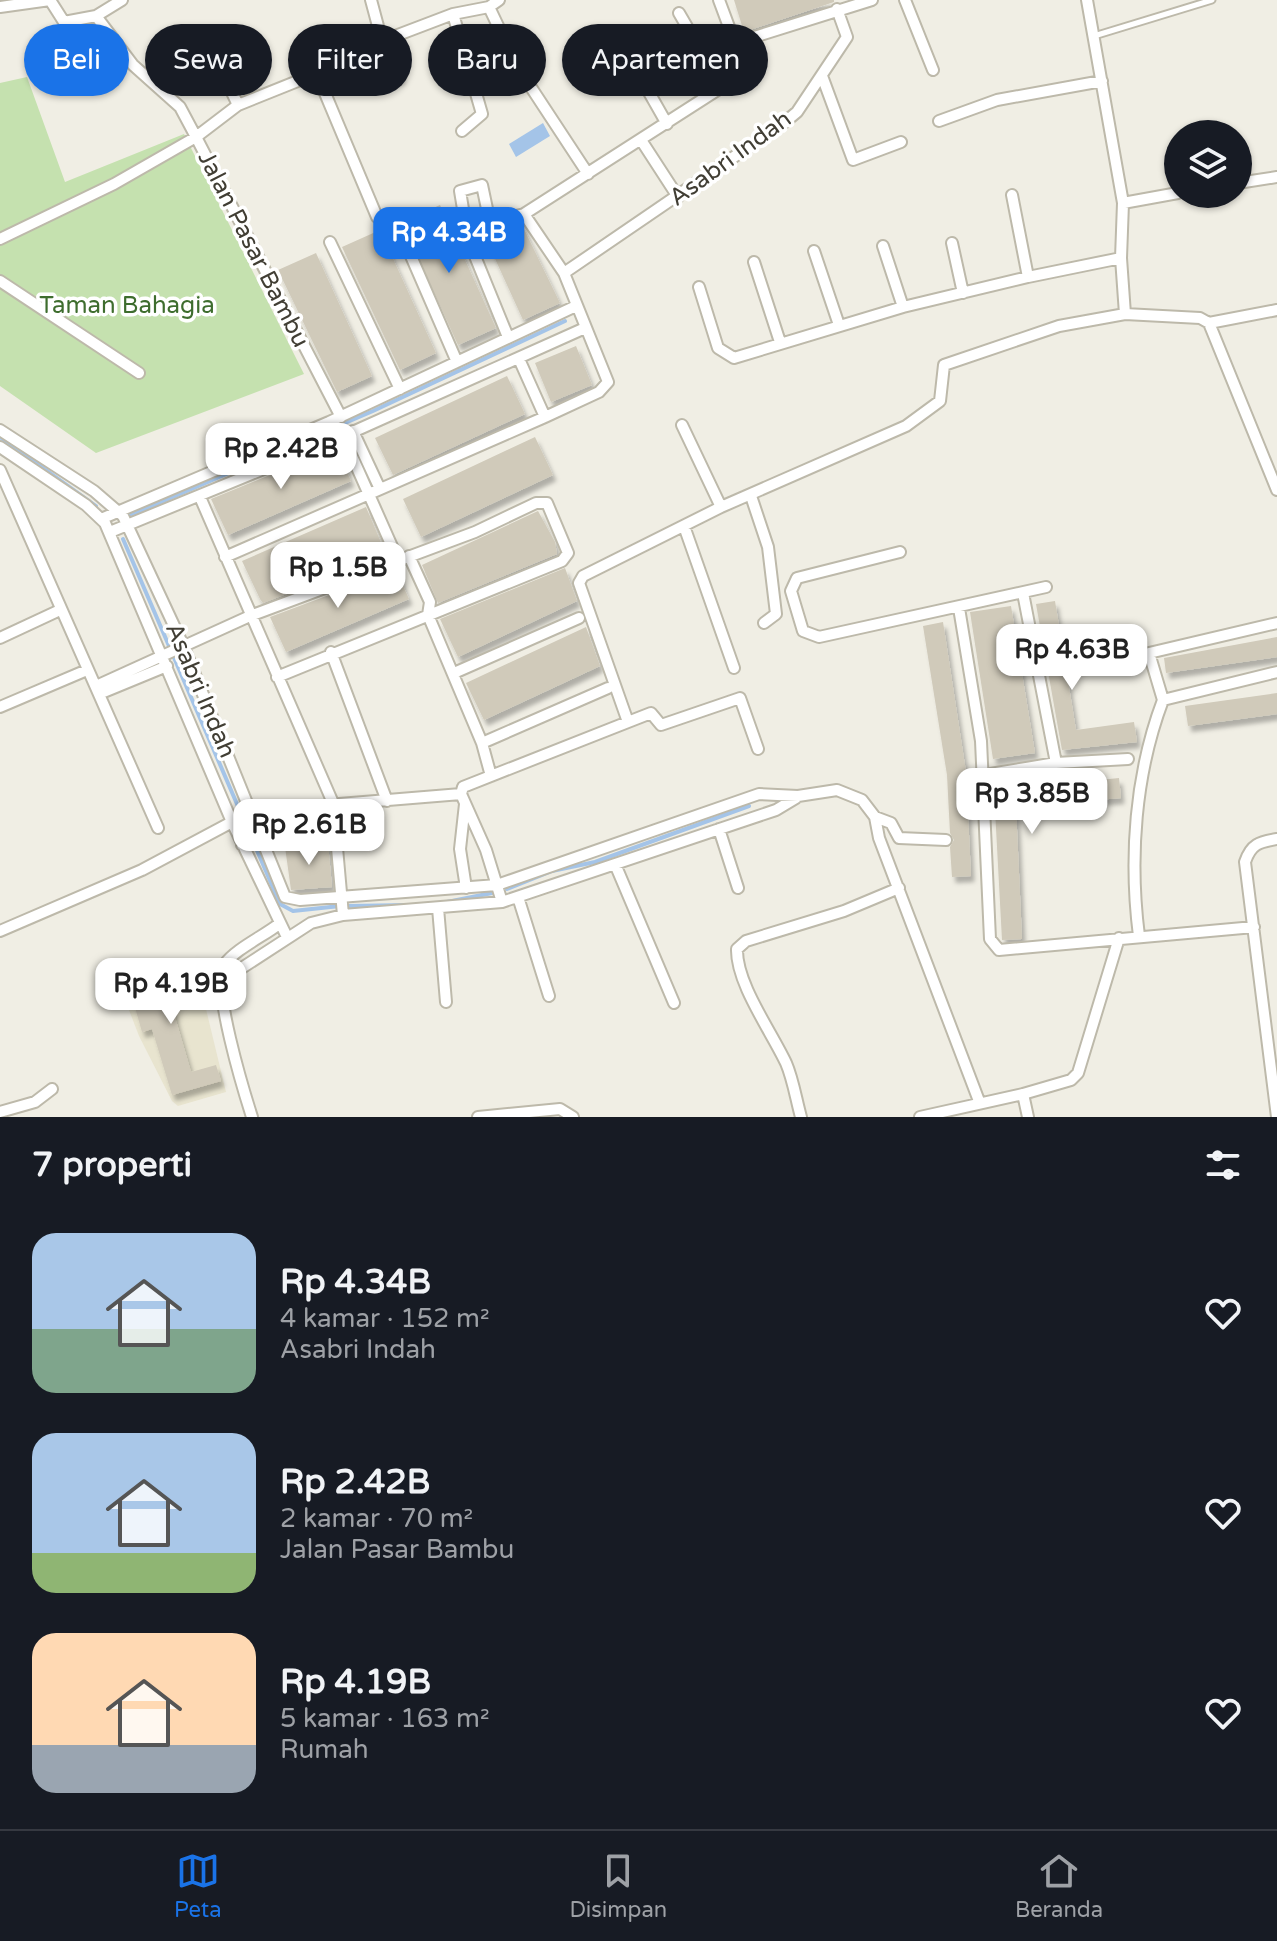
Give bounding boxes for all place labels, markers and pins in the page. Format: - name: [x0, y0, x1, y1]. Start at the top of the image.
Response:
- pin: Rp 4.34B: [366, 207, 532, 275]
- pin: Rp 2.42B: [198, 423, 364, 491]
- pin: Rp 1.5B: [264, 542, 412, 610]
- pin: Rp 4.63B: [989, 624, 1155, 692]
- pin: Rp 3.85B: [949, 768, 1115, 836]
- pin: Rp 2.61B: [226, 799, 392, 867]
- pin: Rp 4.19B: [88, 958, 254, 1026]

